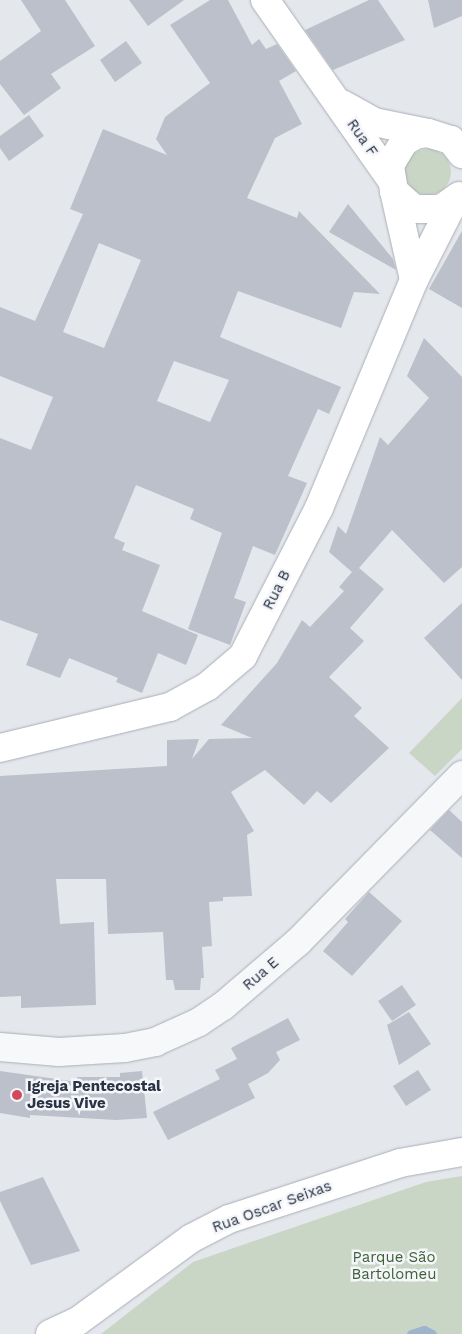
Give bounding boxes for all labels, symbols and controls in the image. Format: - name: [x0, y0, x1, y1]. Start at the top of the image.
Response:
- street label: Rua F: [343, 116, 381, 160]
- street label: Rua B: [259, 567, 295, 613]
- street label: Rua E: [239, 953, 283, 995]
- place label: Igreja Pentecostal Jesus Vive: [27, 1077, 161, 1112]
- marker: Igreja Pentecostal Jesus Vive: [11, 1089, 23, 1101]
- street label: Rua Oscar Seixas: [210, 1177, 334, 1237]
- park label: Parque São Bartolomeu: [351, 1248, 437, 1283]

